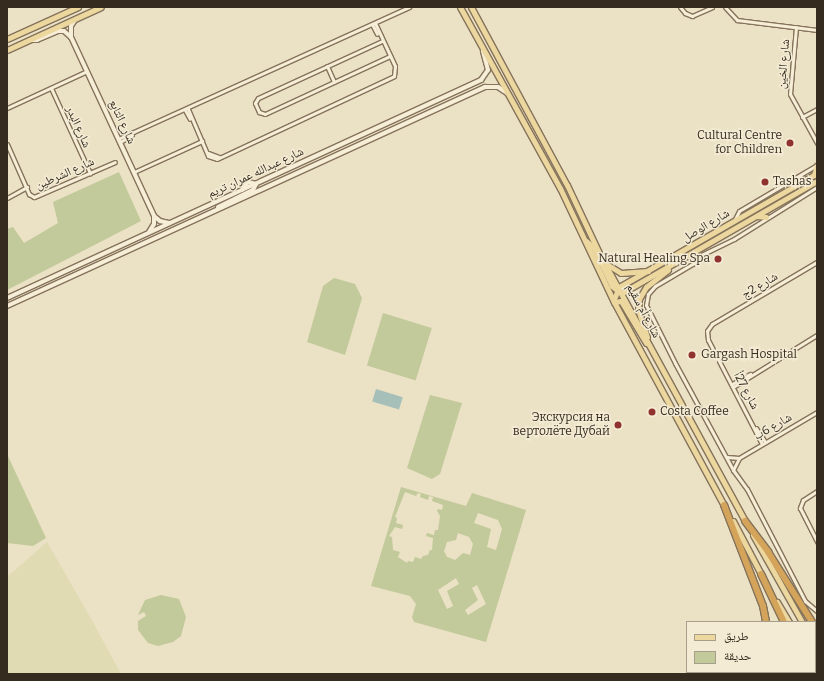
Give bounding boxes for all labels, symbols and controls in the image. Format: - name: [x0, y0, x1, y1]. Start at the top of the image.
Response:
- street label: شارع الخين: [775, 38, 793, 90]
- street label: شارع التابع: [106, 98, 138, 146]
- street label: شارع البدر: [62, 104, 94, 150]
- place label: Cultural Centre for Children: [697, 129, 782, 157]
- marker: Cultural Centre for Children: [785, 138, 795, 148]
- street label: شارع عبدالله عمران تريم: [206, 144, 306, 202]
- street label: شارع الشرطين: [33, 155, 97, 193]
- place label: Tashas: [773, 175, 811, 189]
- marker: Tashas: [760, 177, 770, 187]
- street label: شارع الوصل: [680, 206, 732, 246]
- place label: Natural Healing Spa: [598, 252, 710, 266]
- marker: Natural Healing Spa: [713, 254, 723, 264]
- street label: شارع 2ج: [739, 270, 781, 302]
- street label: شارع أم سقيم: [623, 281, 663, 341]
- place label: Gargash Hospital: [701, 348, 797, 362]
- marker: Gargash Hospital: [686, 349, 698, 361]
- street label: شارع 27أ: [730, 370, 762, 412]
- place label: Costa Coffee: [660, 405, 729, 419]
- marker: Costa Coffee: [647, 407, 657, 417]
- street label: شارع 6ب: [751, 410, 795, 444]
- place label: Экскурсия на вертолёте Дубай: [513, 411, 610, 439]
- marker: Экскурсия на вертолёте Дубай: [613, 420, 623, 430]
- legend: [686, 621, 816, 673]
- text: طريق: [724, 629, 749, 643]
- text: حديقة: [724, 649, 752, 663]

